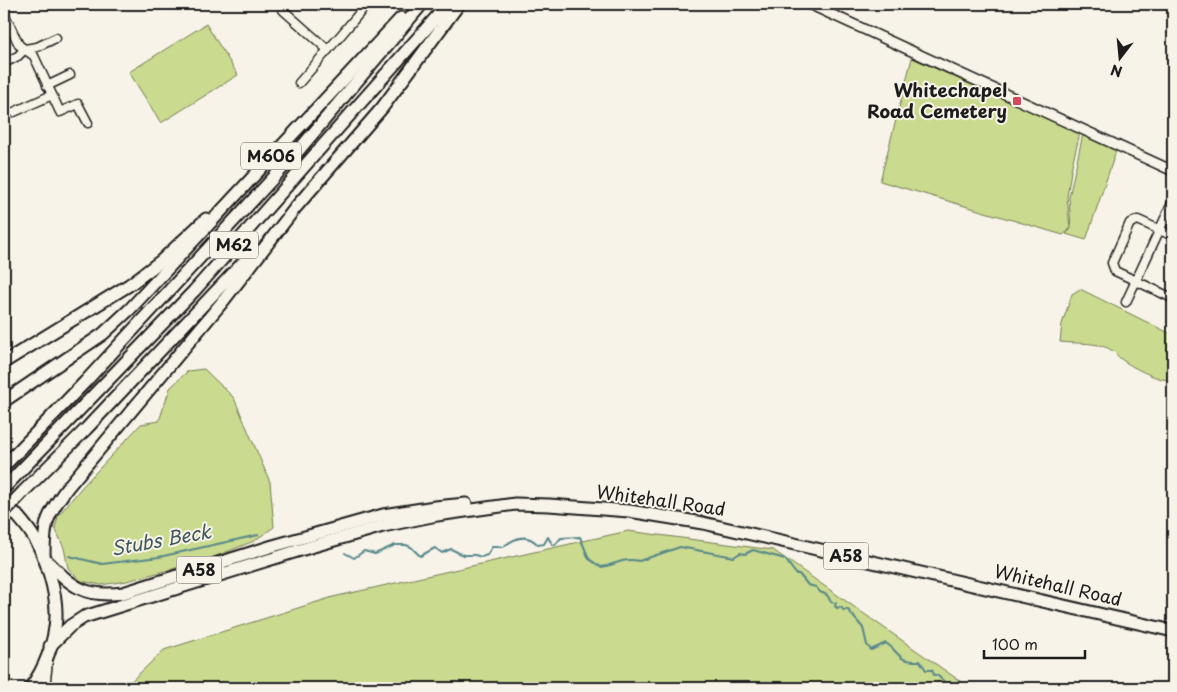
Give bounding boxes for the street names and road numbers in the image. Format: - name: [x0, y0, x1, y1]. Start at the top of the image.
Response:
- road number: M606: [241, 142, 301, 170]
- road number: M62: [210, 232, 258, 258]
- street label: Whitehall Road: [595, 477, 727, 522]
- road number: A58: [824, 542, 868, 570]
- road number: A58: [176, 556, 222, 584]
- street label: Whitehall Road: [992, 557, 1125, 612]

